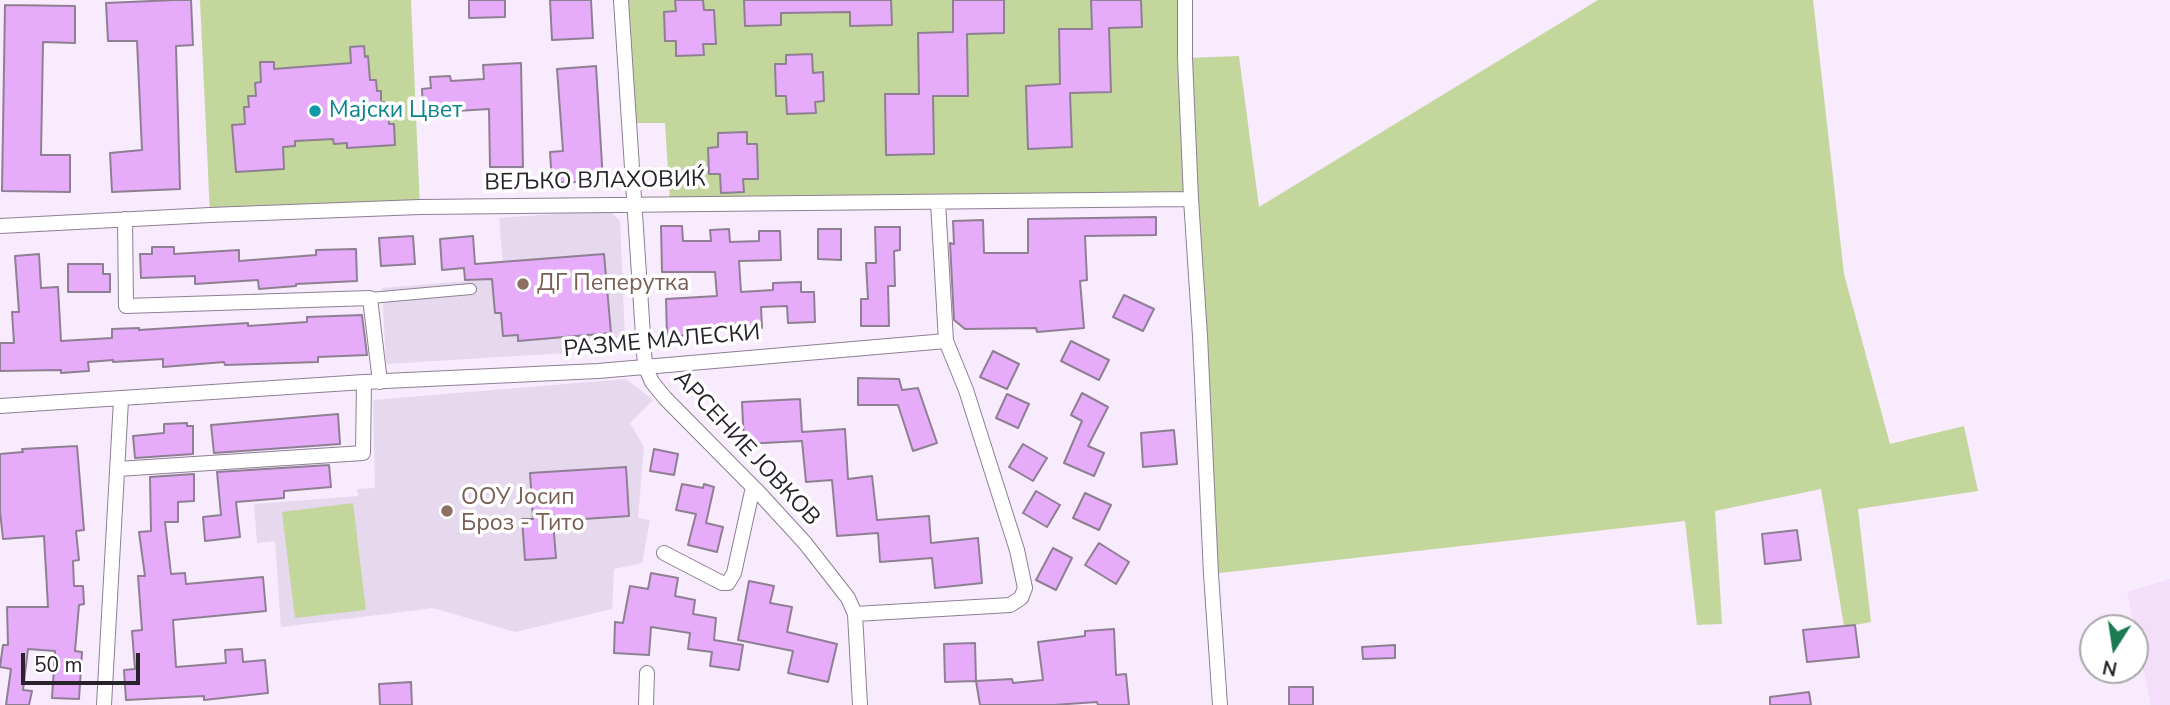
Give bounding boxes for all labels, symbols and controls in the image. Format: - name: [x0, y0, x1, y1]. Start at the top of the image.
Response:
- place label: Мајски Цвет: [329, 97, 462, 125]
- marker: Мајски Цвет: [307, 103, 323, 119]
- street label: ВЕЉКО ВЛАХОВИЌ: [484, 166, 706, 198]
- place label: ДГ Пеперутка: [537, 270, 689, 298]
- marker: ДГ Пеперутка: [515, 276, 531, 292]
- street label: РАЗМЕ МАЛЕСКИ: [562, 320, 762, 364]
- street label: АРСЕНИЕ ЈОВКОВ: [667, 366, 825, 532]
- place label: ООУ Јосип Броз - Тито: [461, 484, 585, 538]
- marker: ООУ Јосип Броз - Тито: [439, 503, 455, 519]
- north arrow: [2079, 614, 2149, 684]
- scale bar: [24, 638, 144, 682]
- text: 50 m: [34, 651, 83, 679]
- text: N: [2100, 653, 2120, 682]

